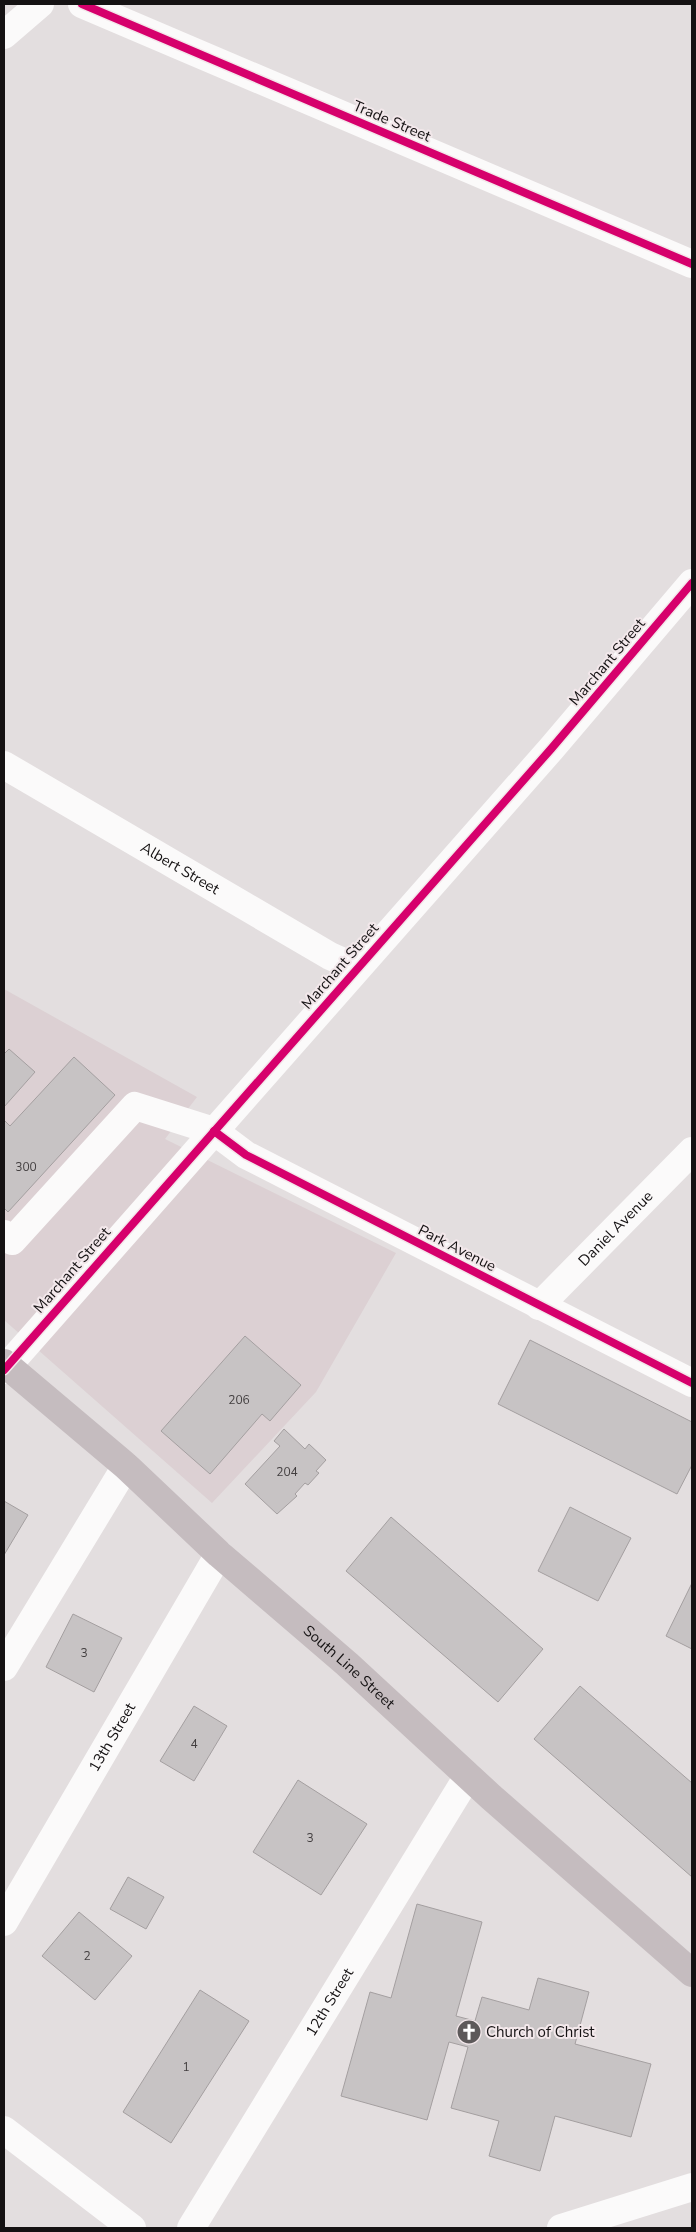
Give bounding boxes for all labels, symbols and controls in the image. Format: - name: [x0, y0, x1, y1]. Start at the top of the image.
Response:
- street label: Trade Street: [350, 96, 435, 147]
- street label: Marchant Street: [565, 614, 650, 710]
- street label: Albert Street: [137, 837, 224, 899]
- street label: Marchant Street: [297, 918, 383, 1013]
- house number: 300: [15, 1159, 37, 1175]
- street label: Daniel Avenue: [574, 1186, 657, 1271]
- street label: Park Avenue: [415, 1220, 499, 1276]
- street label: Marchant Street: [29, 1222, 115, 1317]
- house number: 206: [228, 1392, 250, 1408]
- house number: 204: [276, 1464, 298, 1480]
- street label: South Line Street: [299, 1621, 400, 1714]
- house number: 3: [80, 1645, 88, 1661]
- street label: 13th Street: [84, 1698, 140, 1775]
- house number: 4: [190, 1736, 198, 1752]
- house number: 3: [306, 1830, 314, 1846]
- house number: 2: [83, 1948, 91, 1964]
- street label: 12th Street: [301, 1964, 358, 2040]
- church icon: Church of Christ: [456, 2019, 482, 2045]
- place label: Church of Christ: [486, 2022, 595, 2042]
- house number: 1: [182, 2059, 190, 2075]

